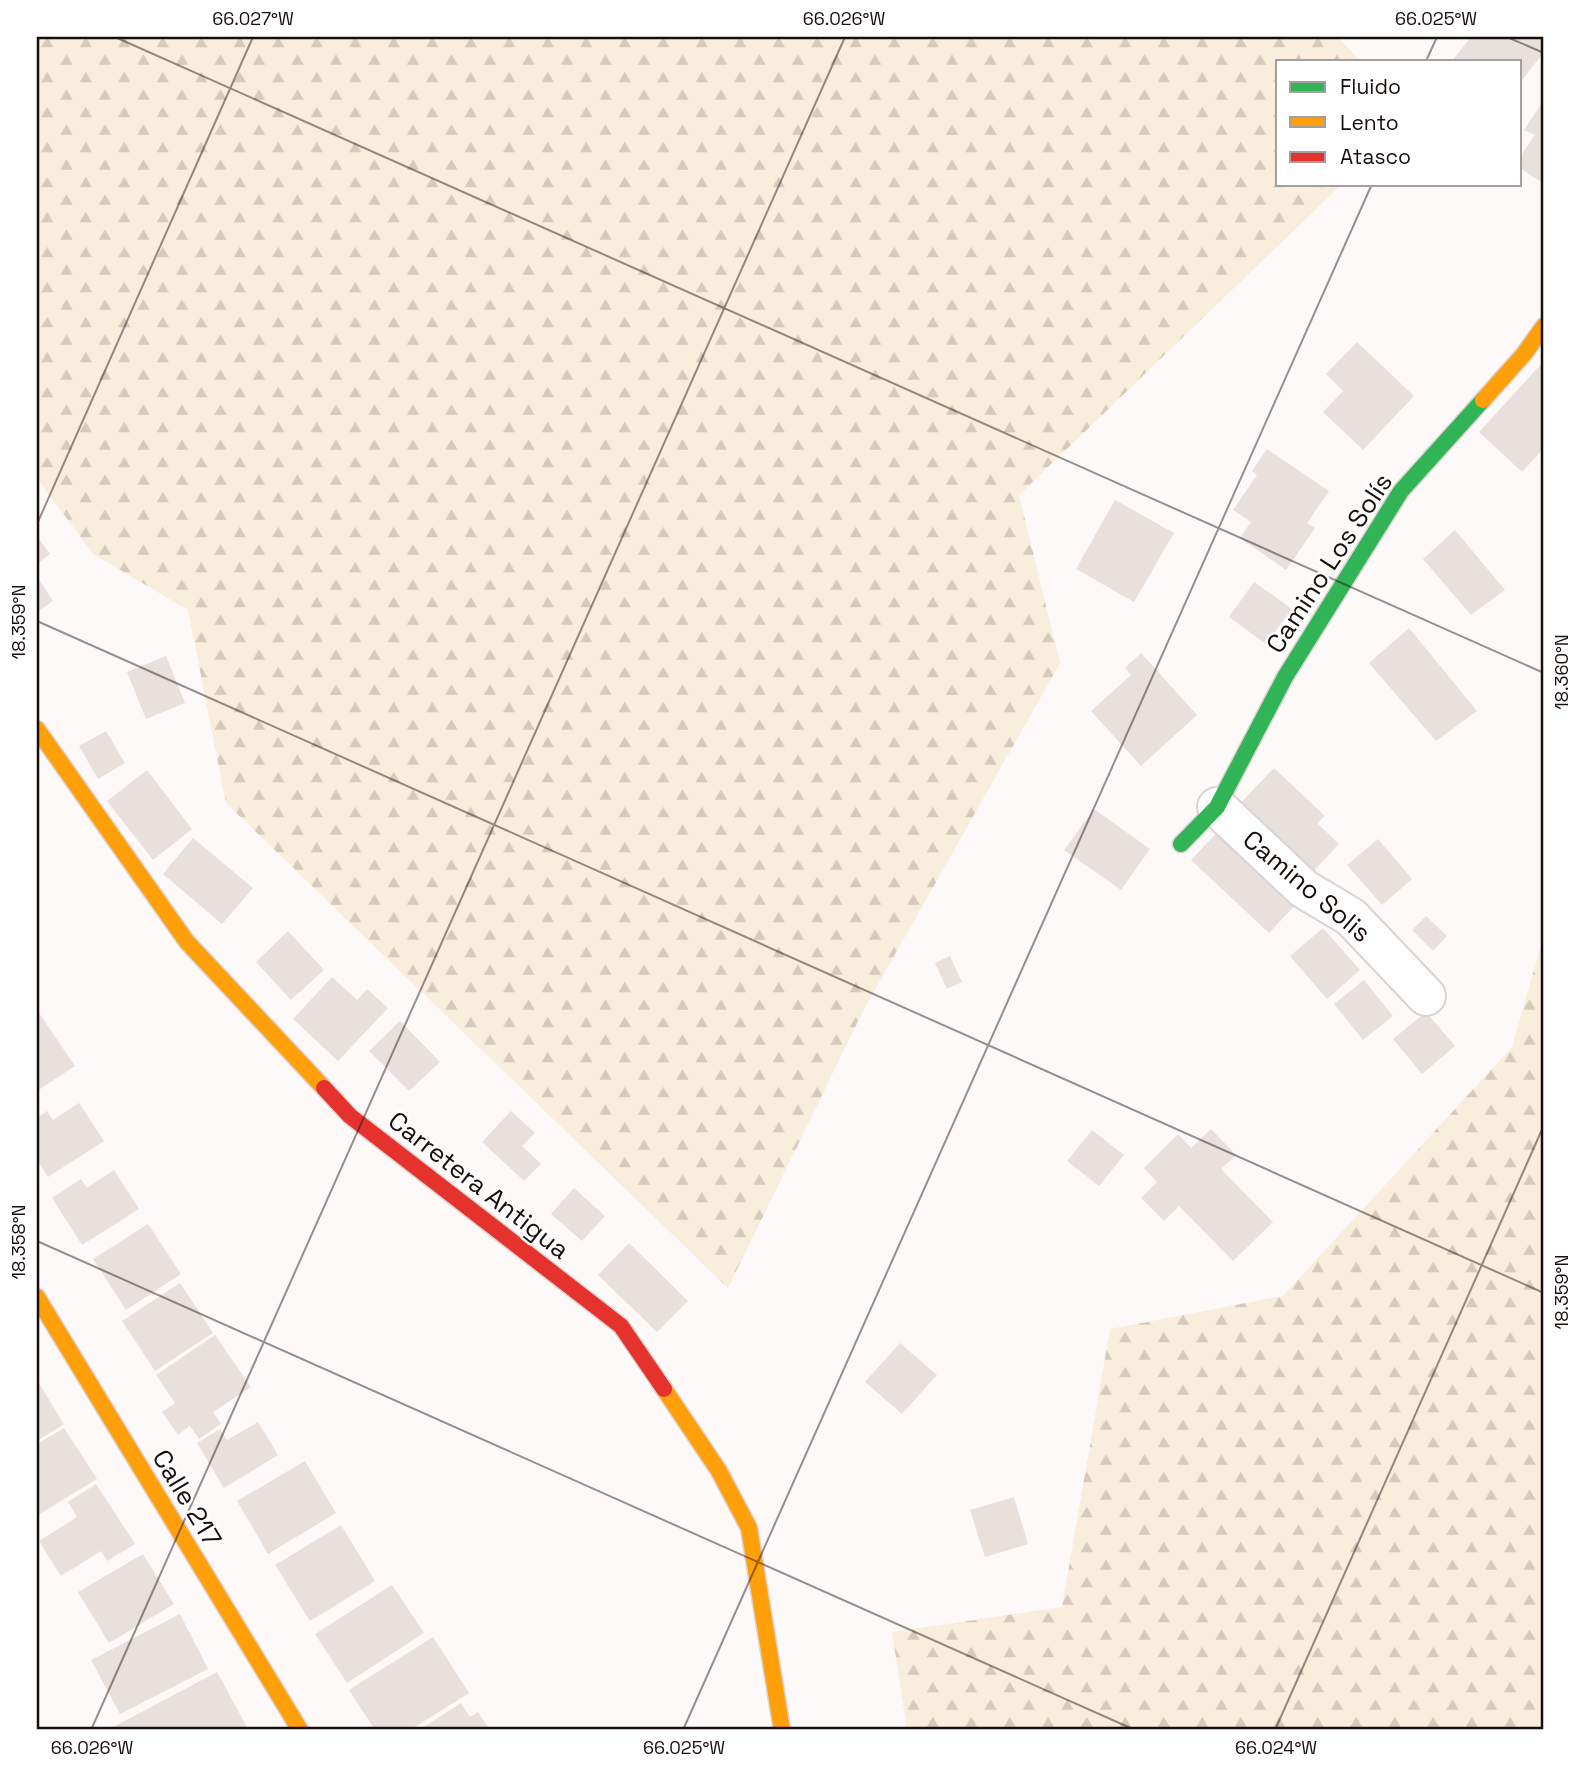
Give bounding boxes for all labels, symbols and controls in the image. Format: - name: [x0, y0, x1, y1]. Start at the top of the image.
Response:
- text: 66.027°W: [212, 7, 294, 30]
- text: 66.026°W: [803, 7, 885, 30]
- text: 66.025°W: [1395, 7, 1477, 30]
- legend: [1276, 60, 1522, 186]
- text: Fluido: [1340, 73, 1401, 100]
- text: Lento: [1340, 109, 1399, 136]
- text: Atasco: [1340, 143, 1411, 170]
- street label: Camino Los Solís: [1258, 466, 1400, 660]
- text: 18.359°N: [7, 585, 30, 659]
- text: 18.360°N: [1550, 634, 1573, 710]
- street label: Camino Solis: [1236, 822, 1378, 950]
- street label: Carretera Antigua: [381, 1104, 577, 1266]
- text: 18.358°N: [7, 1205, 30, 1279]
- text: 18.359°N: [1550, 1255, 1573, 1329]
- street label: Calle 217: [145, 1443, 229, 1553]
- text: 66.026°W: [51, 1736, 133, 1759]
- text: 66.025°W: [643, 1736, 725, 1759]
- text: 66.024°W: [1235, 1736, 1317, 1759]

